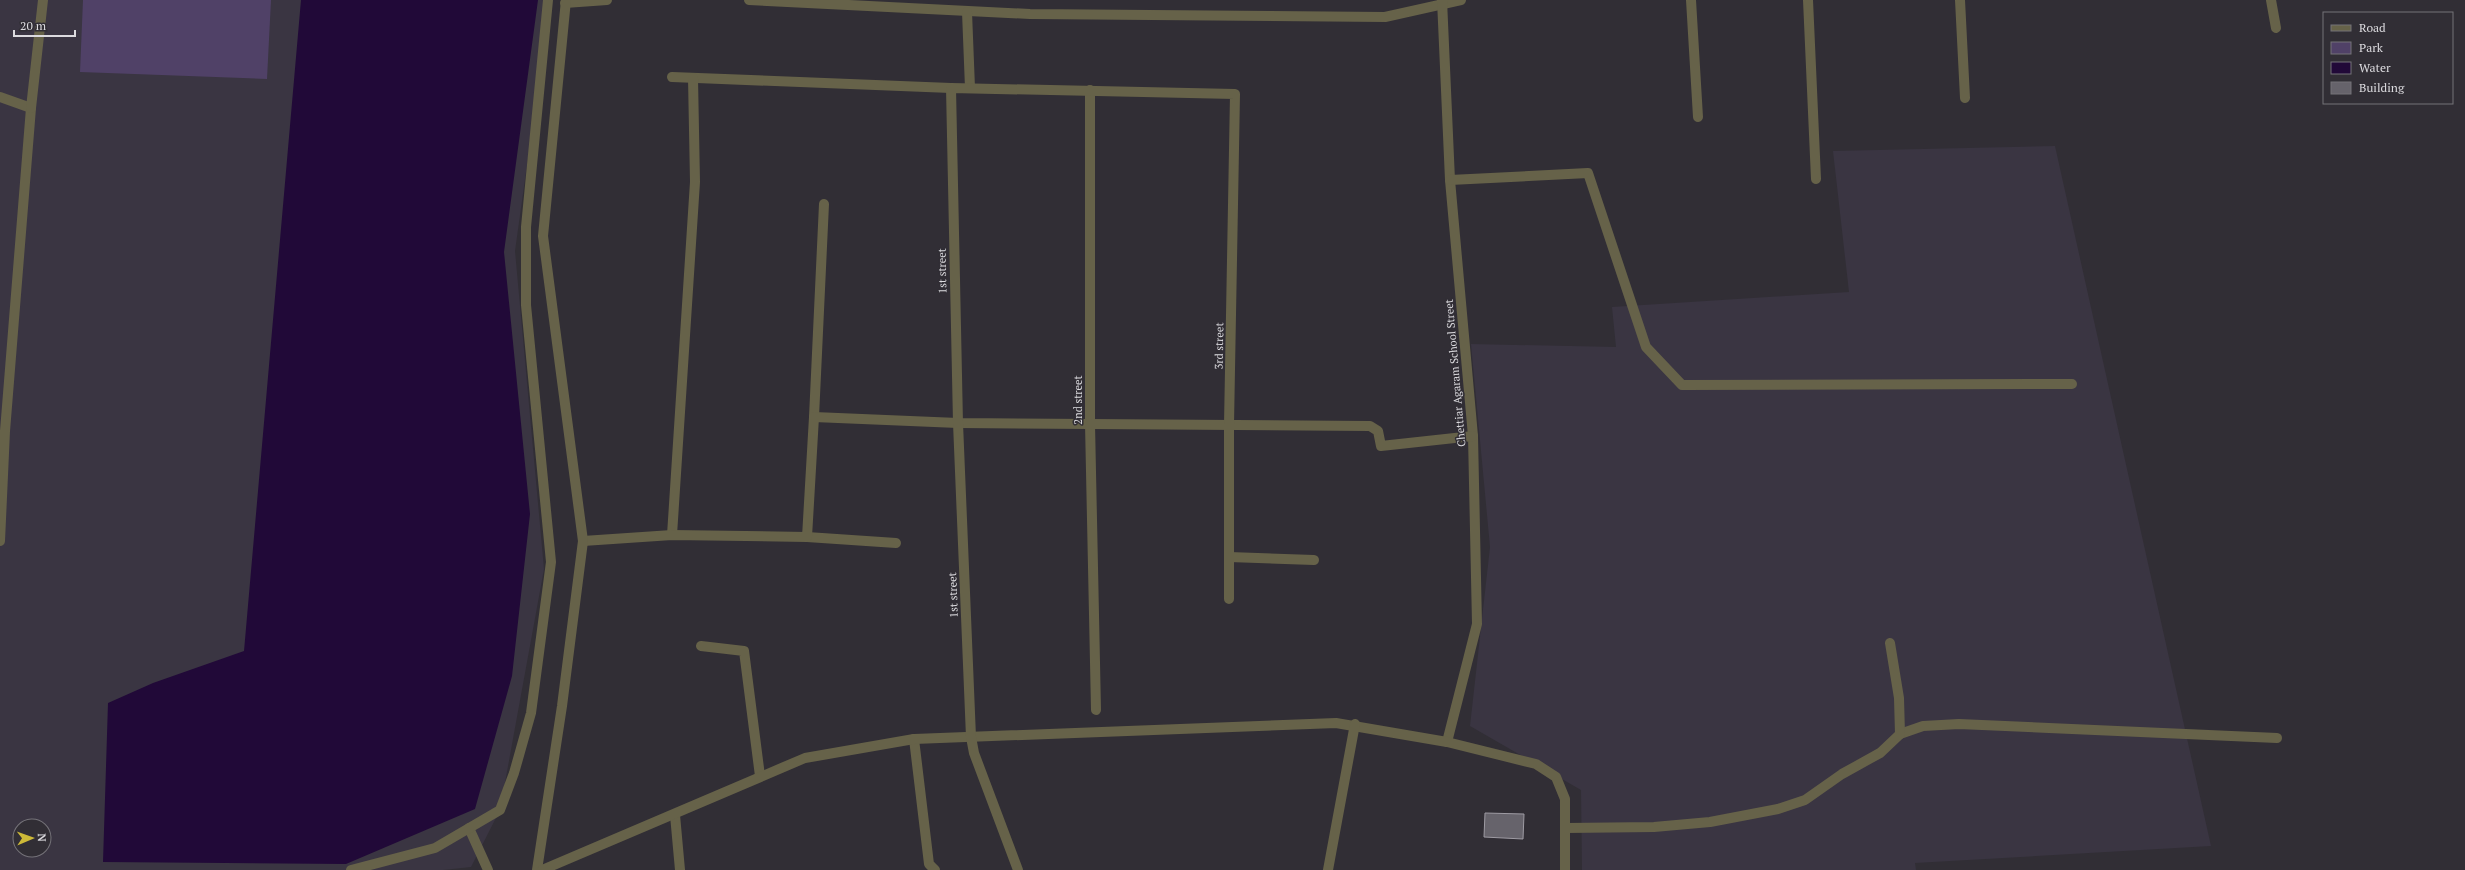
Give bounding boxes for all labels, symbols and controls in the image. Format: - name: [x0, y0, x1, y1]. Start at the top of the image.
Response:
- scale bar: [14, 12, 75, 38]
- legend: [2323, 12, 2453, 104]
- text: 20 m: [20, 18, 47, 33]
- text: Road: [2359, 20, 2386, 35]
- text: Park: [2359, 40, 2384, 55]
- text: Water: [2359, 60, 2391, 75]
- text: Building: [2359, 80, 2405, 95]
- street label: 1st street: [935, 248, 949, 294]
- street label: Chettiar Agaram School Street: [1442, 299, 1468, 447]
- street label: 3rd street: [1212, 322, 1226, 370]
- street label: 2nd street: [1071, 375, 1085, 425]
- street label: 1st street: [945, 572, 961, 618]
- north arrow: [12, 818, 52, 858]
- text: N: [35, 833, 49, 843]

